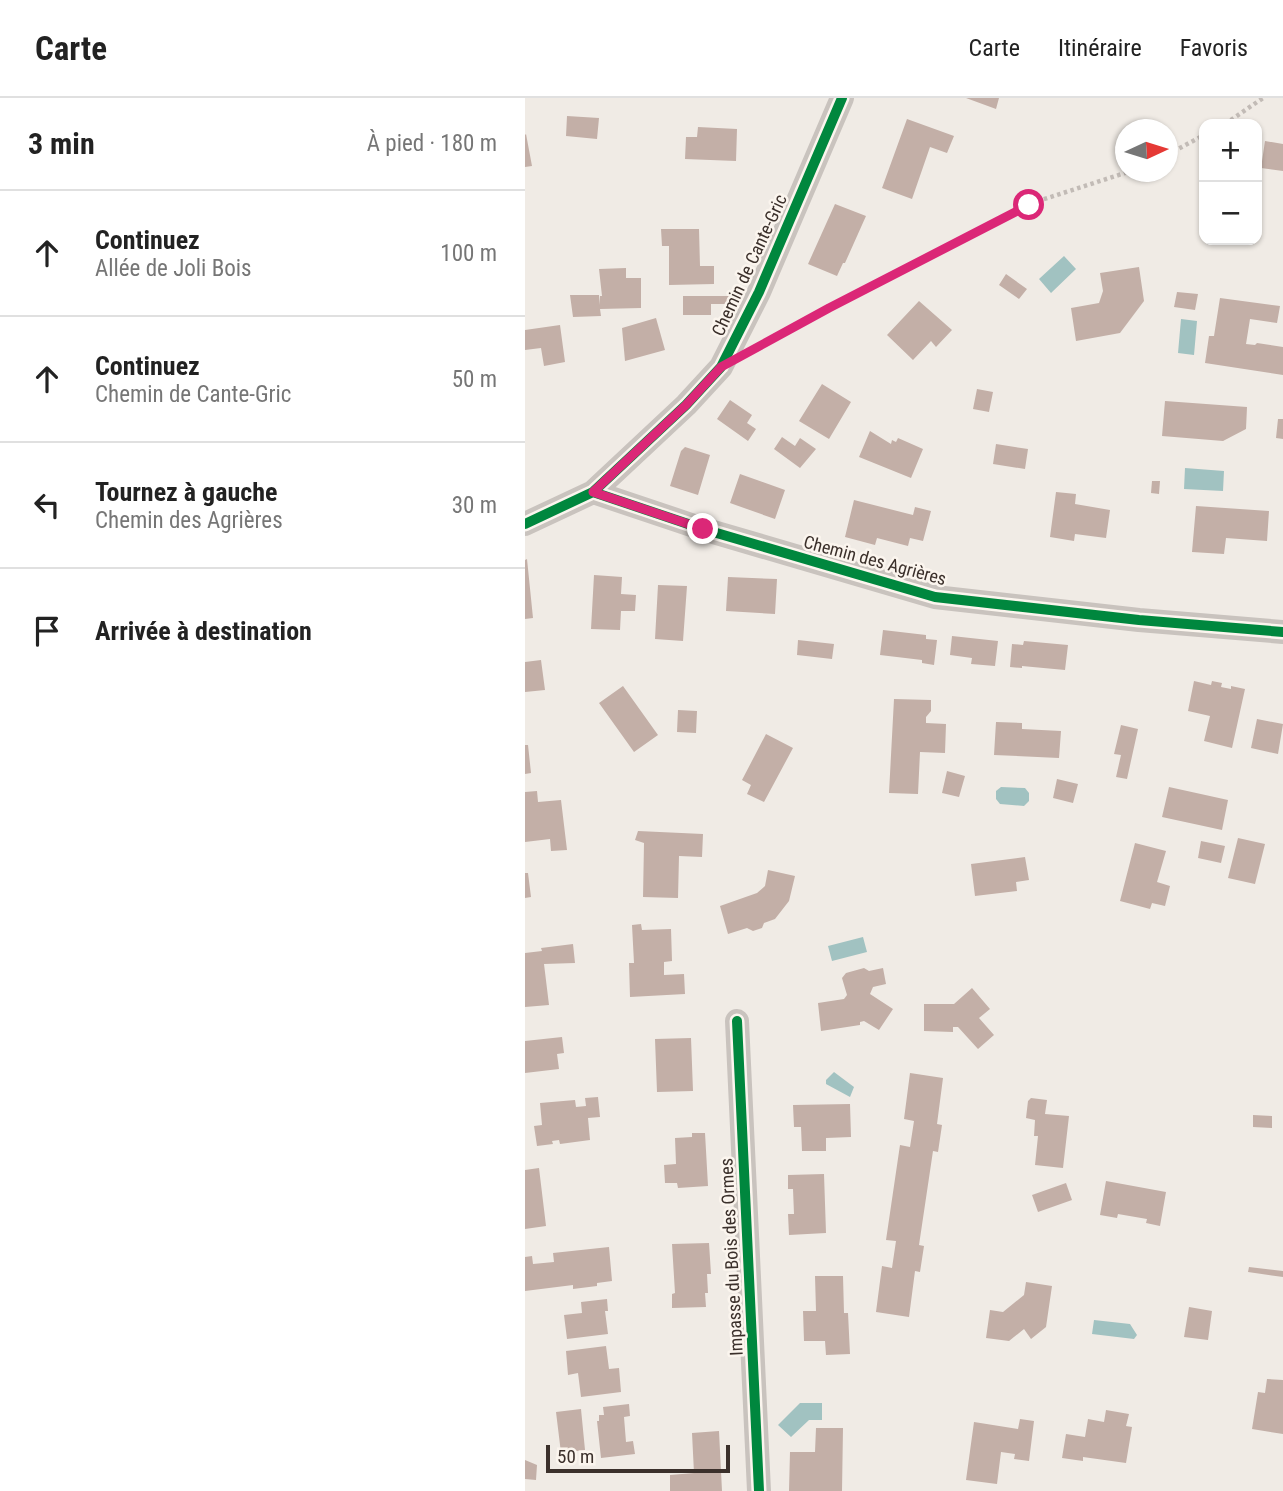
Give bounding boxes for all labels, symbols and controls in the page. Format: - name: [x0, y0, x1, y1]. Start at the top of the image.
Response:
- text: Carte: [35, 29, 107, 68]
- text: Carte: [969, 34, 1020, 62]
- text: Itinéraire: [1058, 34, 1142, 62]
- text: Favoris: [1180, 34, 1248, 62]
- north arrow: [1115, 119, 1178, 182]
- map controls: [1199, 119, 1262, 245]
- button: +: [1199, 119, 1262, 182]
- text: 3 min: [28, 126, 95, 161]
- text: À pied · 180 m: [367, 130, 497, 157]
- button: −: [1199, 182, 1262, 245]
- route start: [1013, 189, 1044, 220]
- street label: Chemin de Cante-Gric: [707, 191, 791, 339]
- text: Continuez: [95, 225, 200, 255]
- icon: ahead: [28, 234, 66, 272]
- text: 100 m: [440, 240, 497, 267]
- text: Allée de Joli Bois: [95, 255, 252, 282]
- text: Continuez: [95, 351, 200, 381]
- icon: ahead: [28, 360, 66, 398]
- text: 50 m: [452, 366, 497, 393]
- text: Chemin de Cante-Gric: [95, 381, 291, 408]
- text: Tournez à gauche: [95, 477, 277, 507]
- icon: left: [28, 486, 66, 524]
- text: 30 m: [452, 492, 497, 519]
- text: Chemin des Agrières: [95, 507, 283, 534]
- route end: [687, 513, 718, 544]
- street label: Chemin des Agrières: [801, 531, 949, 589]
- icon: arrive: [28, 612, 66, 650]
- text: Arrivée à destination: [95, 616, 312, 646]
- street label: Impasse du Bois des Ormes: [715, 1158, 747, 1356]
- scale bar: [546, 1442, 730, 1474]
- text: 50 m: [557, 1445, 594, 1468]

